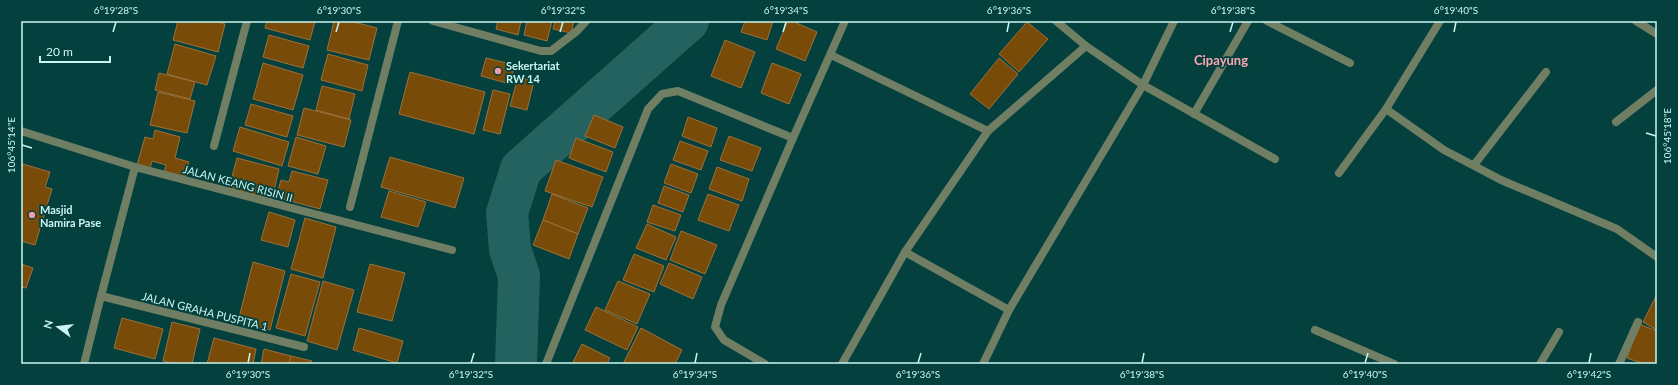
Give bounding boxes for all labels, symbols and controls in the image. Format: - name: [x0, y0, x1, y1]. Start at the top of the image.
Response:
- text: 6°19'28"S: [94, 4, 138, 16]
- text: 6°19'30"S: [317, 4, 361, 16]
- text: 6°19'32"S: [541, 4, 585, 16]
- text: 6°19'34"S: [764, 4, 808, 16]
- text: 6°19'36"S: [987, 4, 1031, 16]
- text: 6°19'38"S: [1211, 4, 1255, 16]
- text: 6°19'40"S: [1434, 4, 1478, 16]
- scale bar: [40, 38, 110, 64]
- text: 20 m: [46, 44, 73, 59]
- district label: Cipayung: [1194, 52, 1248, 68]
- place label: Sekertariat RW 14: [506, 59, 561, 85]
- marker: Sekertariat RW 14: [493, 66, 503, 76]
- text: 106°45'18"E: [1661, 108, 1673, 164]
- text: 106°45'14"E: [5, 117, 17, 173]
- street label: JALAN KEANG RISIN II: [182, 162, 294, 204]
- place label: Masjid Namira Pase: [40, 203, 101, 229]
- marker: Masjid Namira Pase: [27, 210, 37, 220]
- street label: JALAN GRAHA PUSPITA 1: [141, 289, 269, 333]
- north arrow: [38, 307, 78, 347]
- text: N: [40, 319, 55, 330]
- text: 6°19'30"S: [226, 368, 270, 380]
- text: 6°19'32"S: [449, 368, 493, 380]
- text: 6°19'34"S: [673, 368, 717, 380]
- text: 6°19'36"S: [896, 368, 940, 380]
- text: 6°19'38"S: [1120, 368, 1164, 380]
- text: 6°19'40"S: [1343, 368, 1387, 380]
- text: 6°19'42"S: [1567, 368, 1611, 380]

